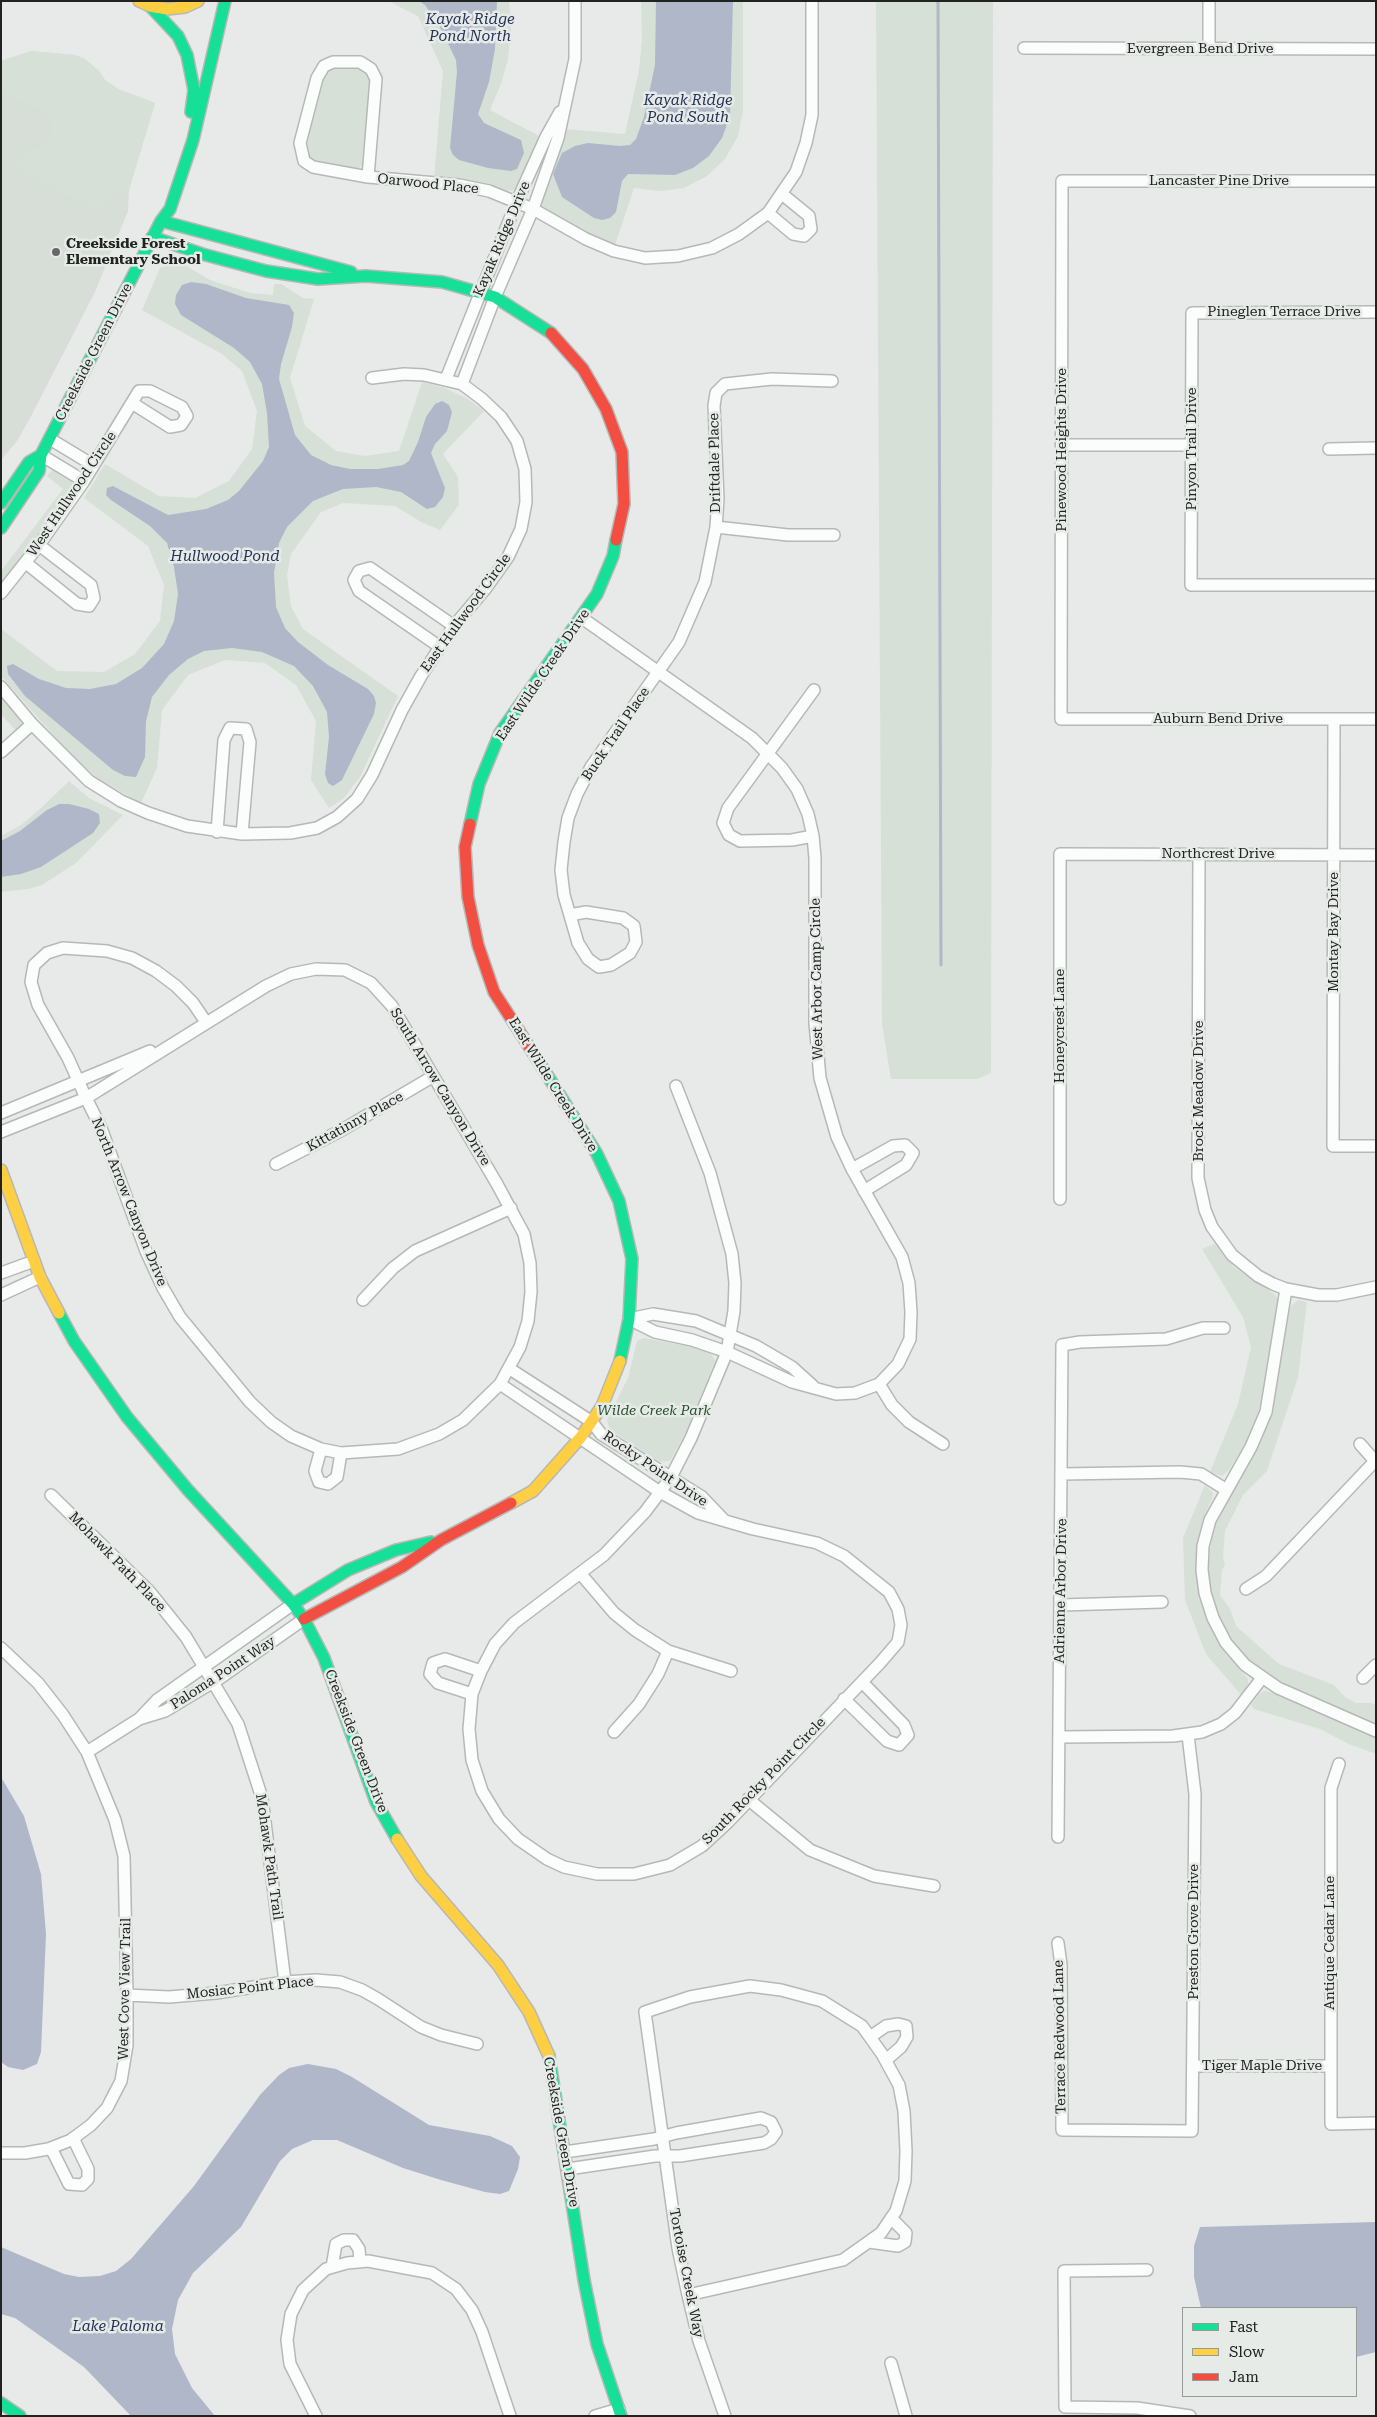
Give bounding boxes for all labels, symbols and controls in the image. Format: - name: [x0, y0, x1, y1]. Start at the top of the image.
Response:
- water label: Kayak Ridge Pond North: [425, 11, 515, 46]
- street label: Evergreen Bend Drive: [1127, 41, 1273, 57]
- water label: Kayak Ridge Pond South: [643, 92, 733, 127]
- street label: Oarwood Place: [376, 170, 480, 198]
- street label: Lancaster Pine Drive: [1149, 173, 1289, 189]
- street label: Kayak Ridge Drive: [470, 179, 534, 299]
- place label: Creekside Forest Elementary School: [66, 236, 201, 268]
- marker: Creekside Forest Elementary School: [50, 246, 62, 258]
- street label: Creekside Green Drive: [52, 280, 136, 424]
- street label: Pineglen Terrace Drive: [1207, 304, 1361, 320]
- street label: Pinewood Heights Drive: [1054, 368, 1070, 532]
- street label: Pinyon Trail Drive: [1184, 388, 1200, 510]
- street label: Driftdale Place: [706, 413, 724, 513]
- street label: West Hullwood Circle: [24, 428, 120, 560]
- water label: Hullwood Pond: [170, 548, 280, 566]
- street label: East Hullwood Circle: [417, 551, 515, 675]
- street label: East Wilde Creek Drive: [493, 606, 593, 744]
- street label: Buck Trail Place: [579, 684, 653, 784]
- street label: Auburn Bend Drive: [1153, 711, 1283, 727]
- street label: Northcrest Drive: [1162, 846, 1274, 862]
- street label: Montay Bay Drive: [1326, 872, 1342, 992]
- street label: West Arbor Camp Circle: [807, 898, 827, 1060]
- street label: Honeycrest Lane: [1052, 969, 1068, 1083]
- street label: South Arrow Canyon Drive: [386, 1005, 494, 1169]
- street label: East Wilde Creek Drive: [505, 1015, 601, 1155]
- street label: Brock Meadow Drive: [1191, 1020, 1207, 1162]
- street label: Kittatinny Place: [304, 1088, 406, 1156]
- street label: North Arrow Canyon Drive: [87, 1115, 171, 1289]
- park label: Wilde Creek Park: [597, 1403, 711, 1419]
- street label: Rocky Point Drive: [599, 1428, 711, 1510]
- street label: Mohawk Path Place: [65, 1509, 169, 1615]
- street label: Adrienne Arbor Drive: [1051, 1518, 1071, 1664]
- street label: Paloma Point Way: [167, 1633, 279, 1713]
- street label: Creekside Green Drive: [321, 1667, 391, 1815]
- street label: South Rocky Point Circle: [699, 1714, 829, 1848]
- street label: Mohawk Path Trail: [252, 1793, 286, 1921]
- street label: Preston Grove Drive: [1186, 1864, 1202, 2000]
- street label: Antique Cedar Lane: [1322, 1876, 1338, 2010]
- street label: West Cove View Trail: [115, 1918, 135, 2060]
- street label: Terrace Redwood Lane: [1050, 1960, 1070, 2114]
- street label: Mosiac Point Place: [186, 1973, 314, 2003]
- street label: Creekside Green Drive: [540, 2056, 582, 2208]
- street label: Tiger Maple Drive: [1202, 2058, 1322, 2074]
- street label: Tortoise Creek Way: [665, 2207, 707, 2339]
- legend: [1182, 2307, 1357, 2397]
- water label: Lake Paloma: [72, 2318, 164, 2336]
- text: Fast: [1229, 2318, 1258, 2336]
- text: Slow: [1229, 2343, 1264, 2361]
- text: Jam: [1229, 2368, 1259, 2386]

